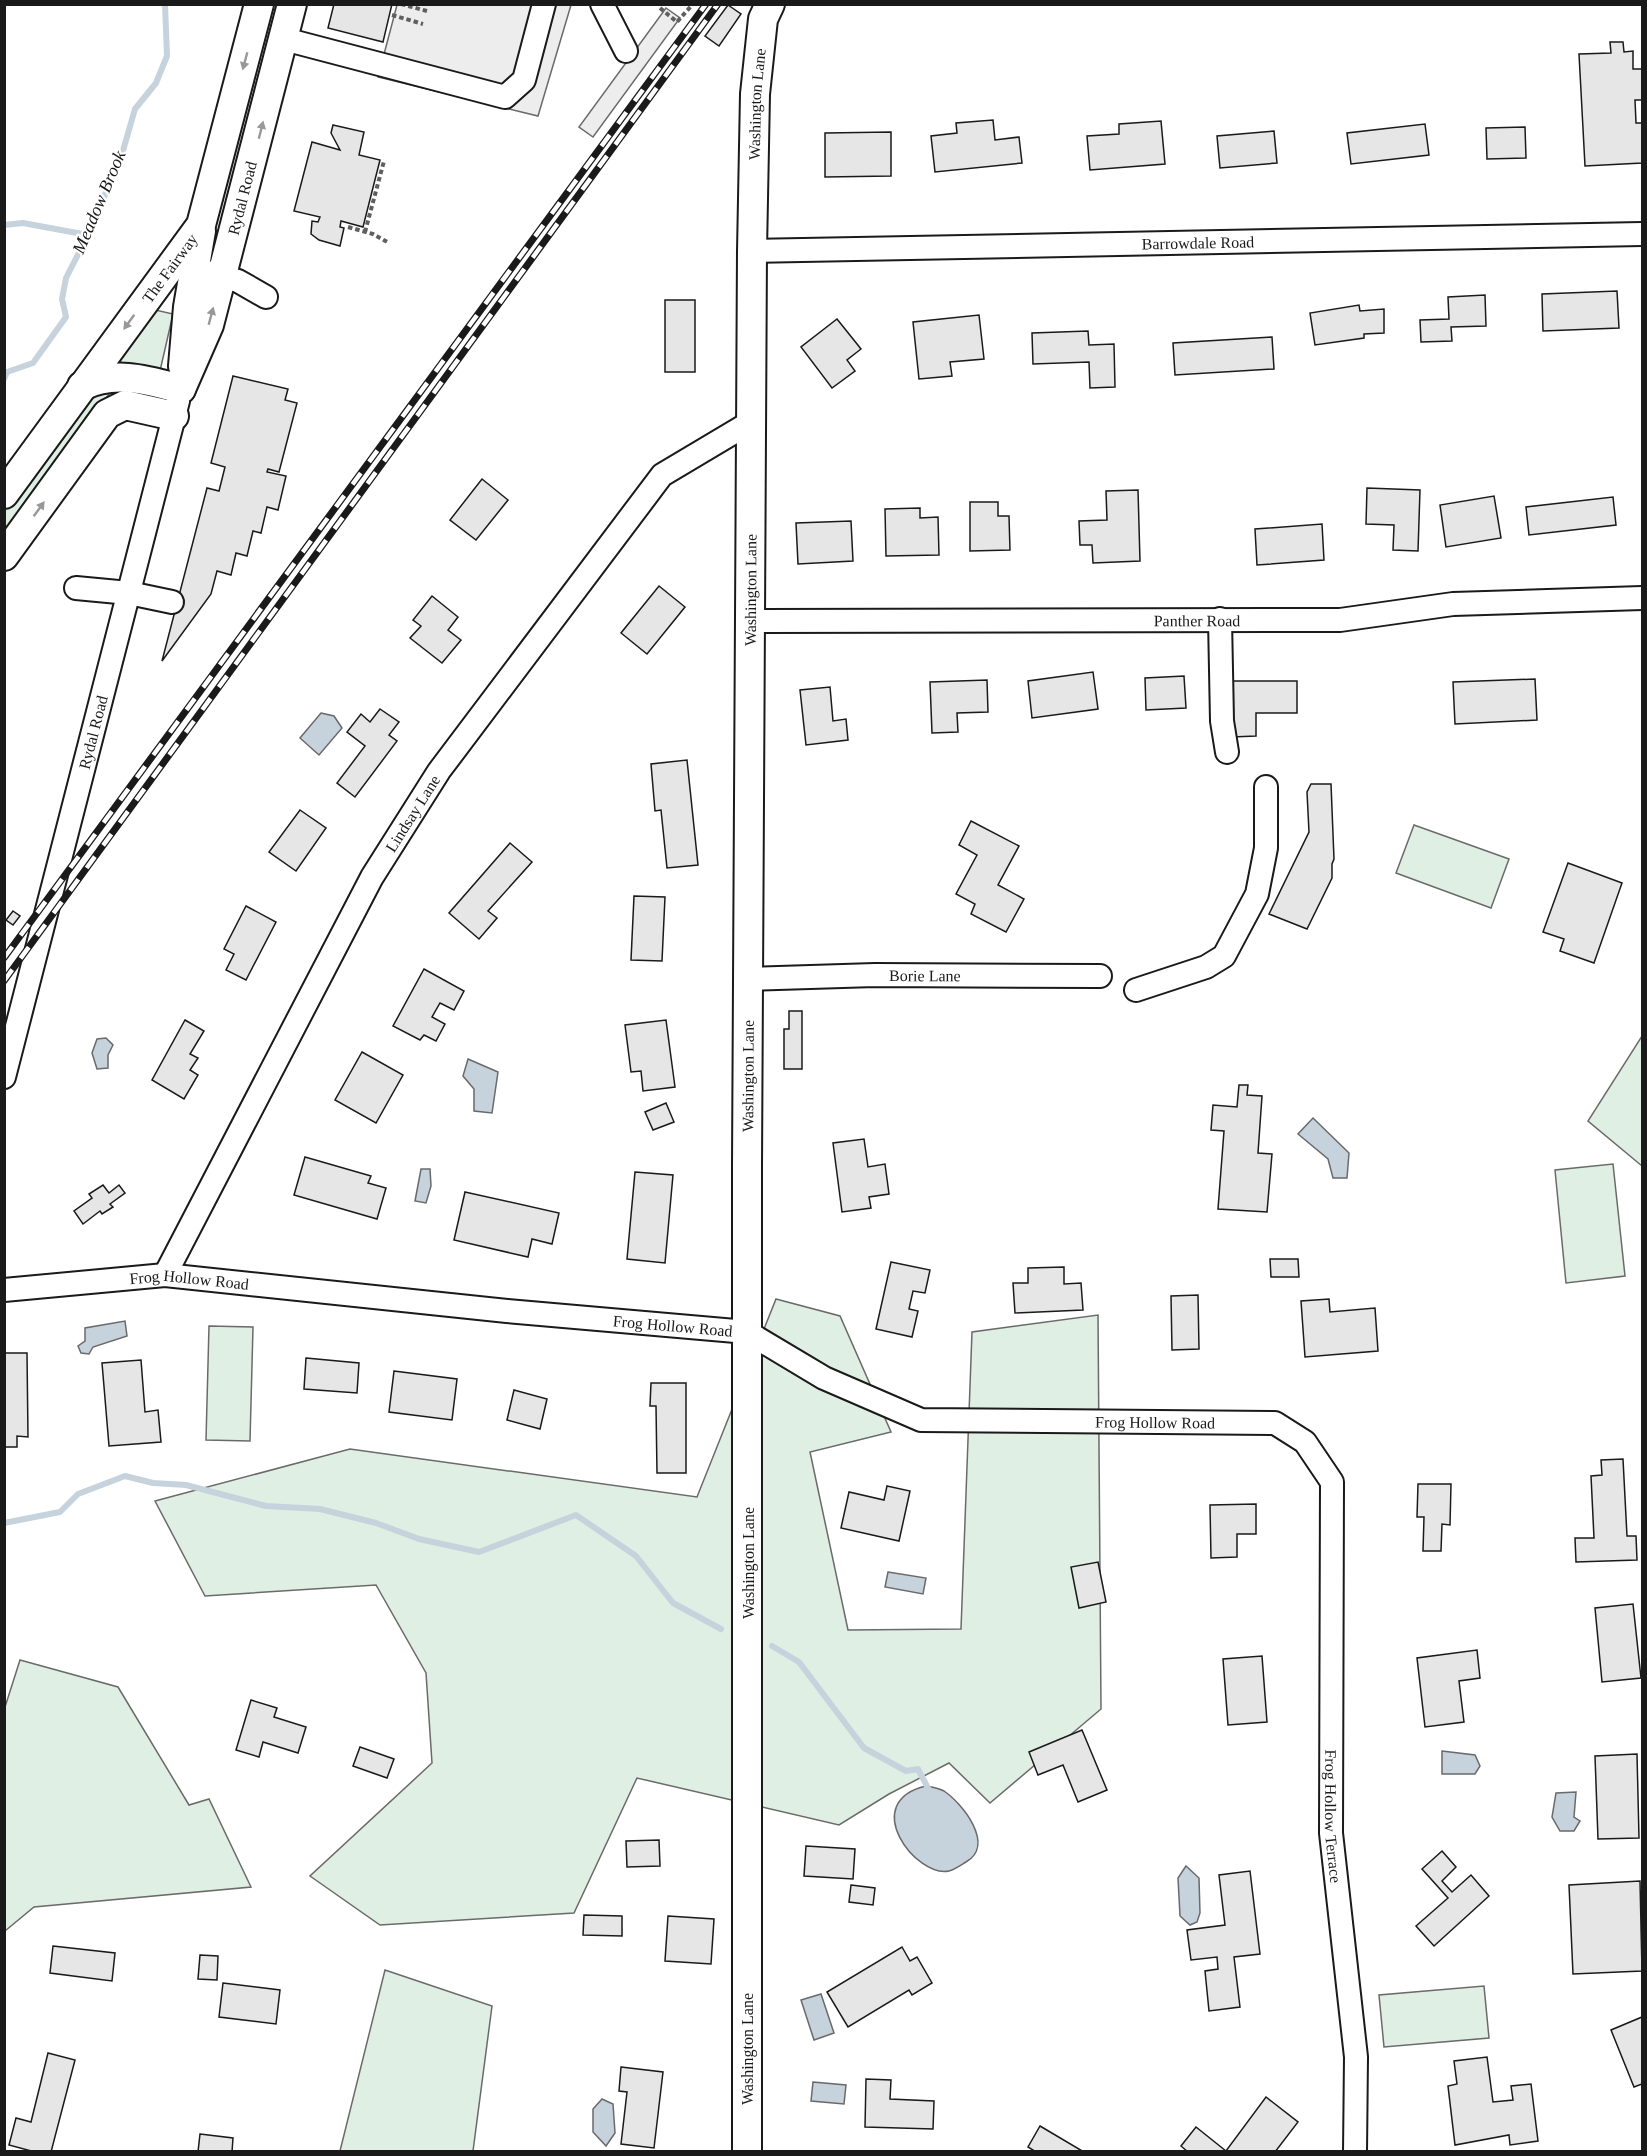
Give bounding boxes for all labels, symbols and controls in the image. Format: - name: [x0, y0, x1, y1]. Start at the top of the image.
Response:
- street label: Washington Lane: [746, 47, 769, 160]
- one-way arrow: [239, 52, 249, 70]
- one-way arrow: [256, 121, 266, 139]
- water label: Meadow Brook: [68, 147, 130, 257]
- street label: Rydal Road: [225, 160, 260, 237]
- street label: The Fairway: [139, 231, 202, 306]
- street label: Barrowdale Road: [1142, 233, 1254, 253]
- one-way arrow: [207, 307, 216, 325]
- one-way arrow: [123, 314, 135, 330]
- one-way arrow: [32, 501, 44, 516]
- street label: Washington Lane: [742, 534, 760, 646]
- street label: Panther Road: [1154, 612, 1240, 629]
- street label: Rydal Road: [76, 694, 111, 771]
- street label: Lindsay Lane: [382, 772, 443, 855]
- street label: Borie Lane: [889, 967, 961, 984]
- street label: Washington Lane: [739, 1020, 757, 1132]
- street label: Frog Hollow Road: [129, 1267, 250, 1293]
- street label: Frog Hollow Road: [612, 1312, 733, 1340]
- street label: Frog Hollow Road: [1095, 1413, 1215, 1432]
- street label: Washington Lane: [740, 1507, 758, 1619]
- street label: Frog Hollow Terrace: [1321, 1749, 1345, 1884]
- street label: Washington Lane: [739, 1993, 757, 2105]

